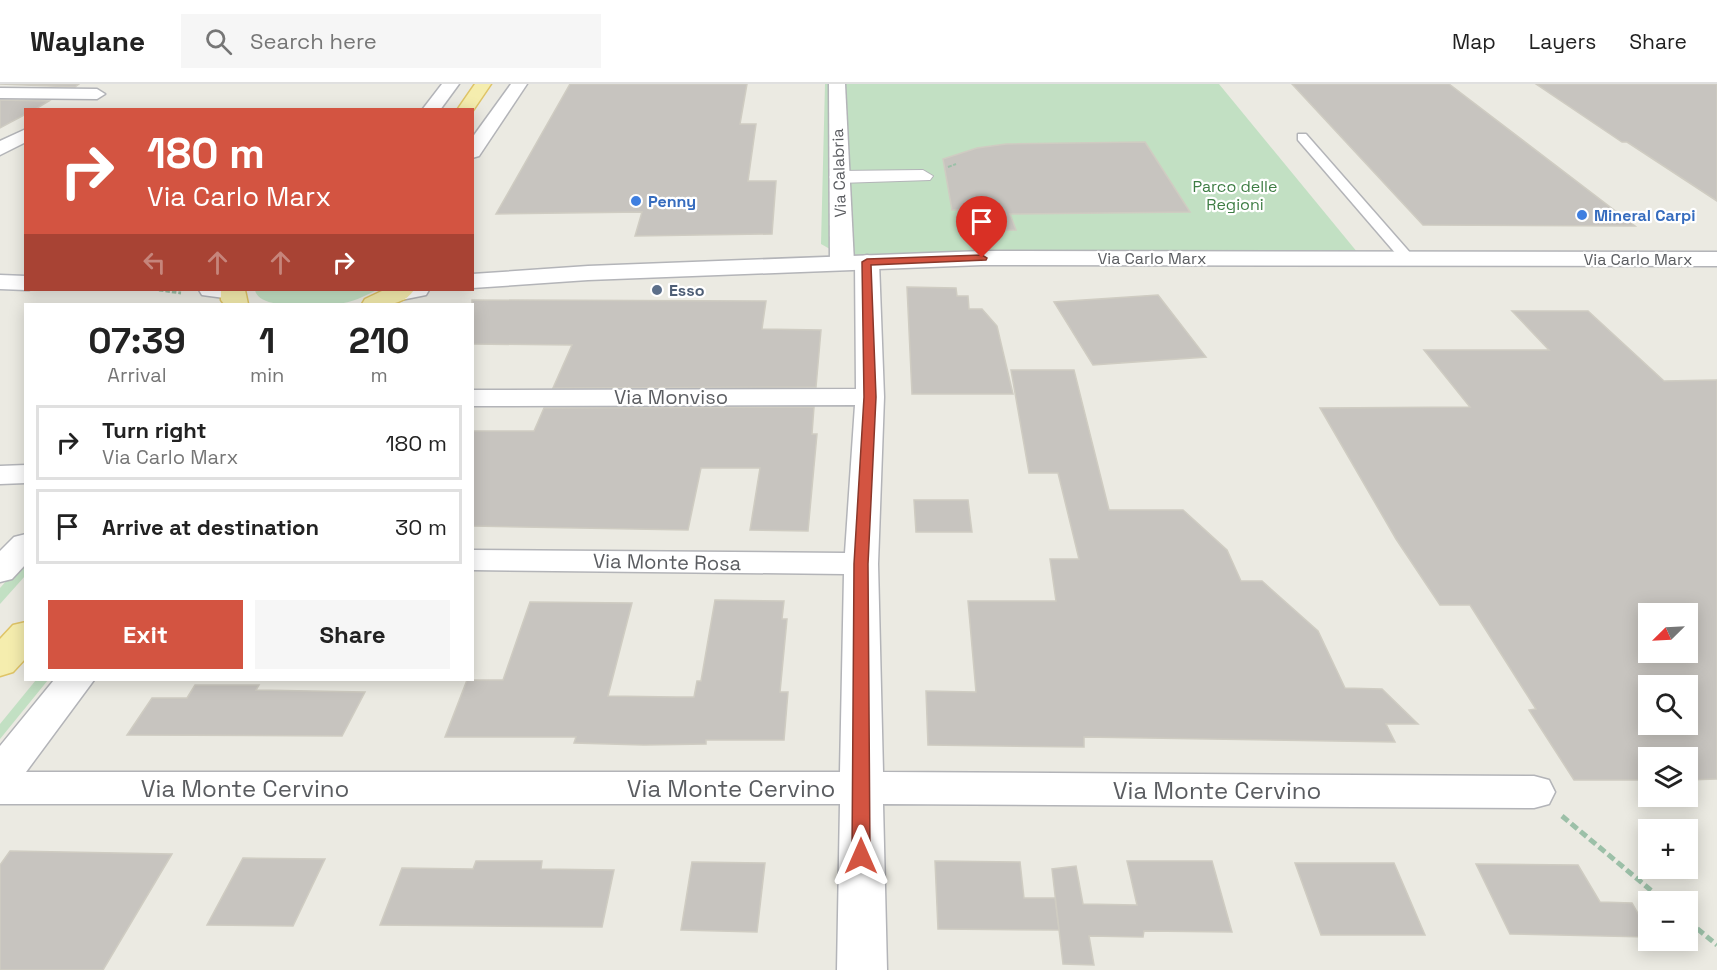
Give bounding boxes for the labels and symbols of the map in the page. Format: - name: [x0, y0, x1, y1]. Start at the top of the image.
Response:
- street label: Via Calabria: [827, 128, 851, 218]
- park label: Parco delle Regioni: [1192, 176, 1278, 215]
- place label: Penny: [648, 191, 696, 212]
- marker: Penny: [629, 194, 643, 208]
- pin: [956, 196, 1007, 258]
- place label: Mineral Carpi: [1594, 205, 1696, 226]
- marker: Mineral Carpi: [1575, 208, 1589, 222]
- street label: Via Carlo Marx: [1097, 248, 1207, 269]
- street label: Via Carlo Marx: [1583, 249, 1693, 270]
- place label: Esso: [669, 280, 705, 301]
- marker: Esso: [650, 283, 664, 297]
- street label: Via Monviso: [614, 384, 728, 410]
- street label: Via Monte Rosa: [593, 548, 741, 576]
- north arrow: [1638, 603, 1698, 663]
- street label: Via Monte Cervino: [141, 773, 349, 804]
- street label: Via Monte Cervino: [627, 773, 835, 804]
- street label: Via Monte Cervino: [1113, 775, 1321, 806]
- position arrow: [829, 824, 893, 888]

